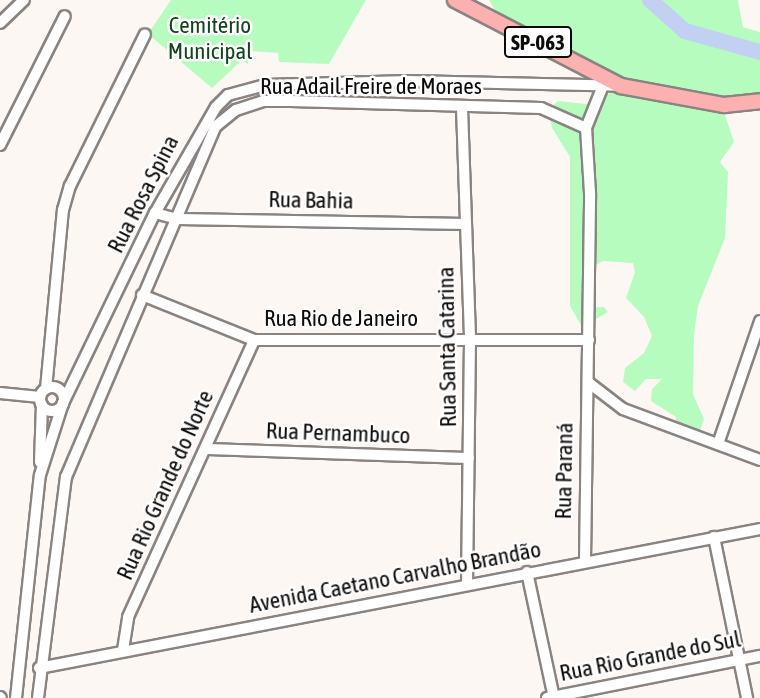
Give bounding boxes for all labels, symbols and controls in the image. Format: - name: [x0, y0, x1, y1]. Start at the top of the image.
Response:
- park label: Cemitério Municipal: [168, 11, 252, 65]
- road number: SP-063: [503, 24, 573, 60]
- street label: Rua Adail Freire de Moraes: [260, 72, 482, 100]
- street label: Rua Rosa Spina: [102, 131, 184, 257]
- street label: Rua Bahia: [268, 185, 354, 215]
- street label: Rua Santa Catarina: [432, 266, 462, 428]
- street label: Rua Rio de Janeiro: [264, 304, 418, 332]
- street label: Rua Rio Grande do Norte: [111, 386, 219, 584]
- street label: Rua Pernambuco: [265, 417, 411, 449]
- street label: Rua Paraná: [549, 422, 579, 520]
- street label: Avenida Caetano Carvalho Brandão: [247, 535, 543, 619]
- street label: Rua Rio Grande do Sul: [557, 625, 743, 687]

